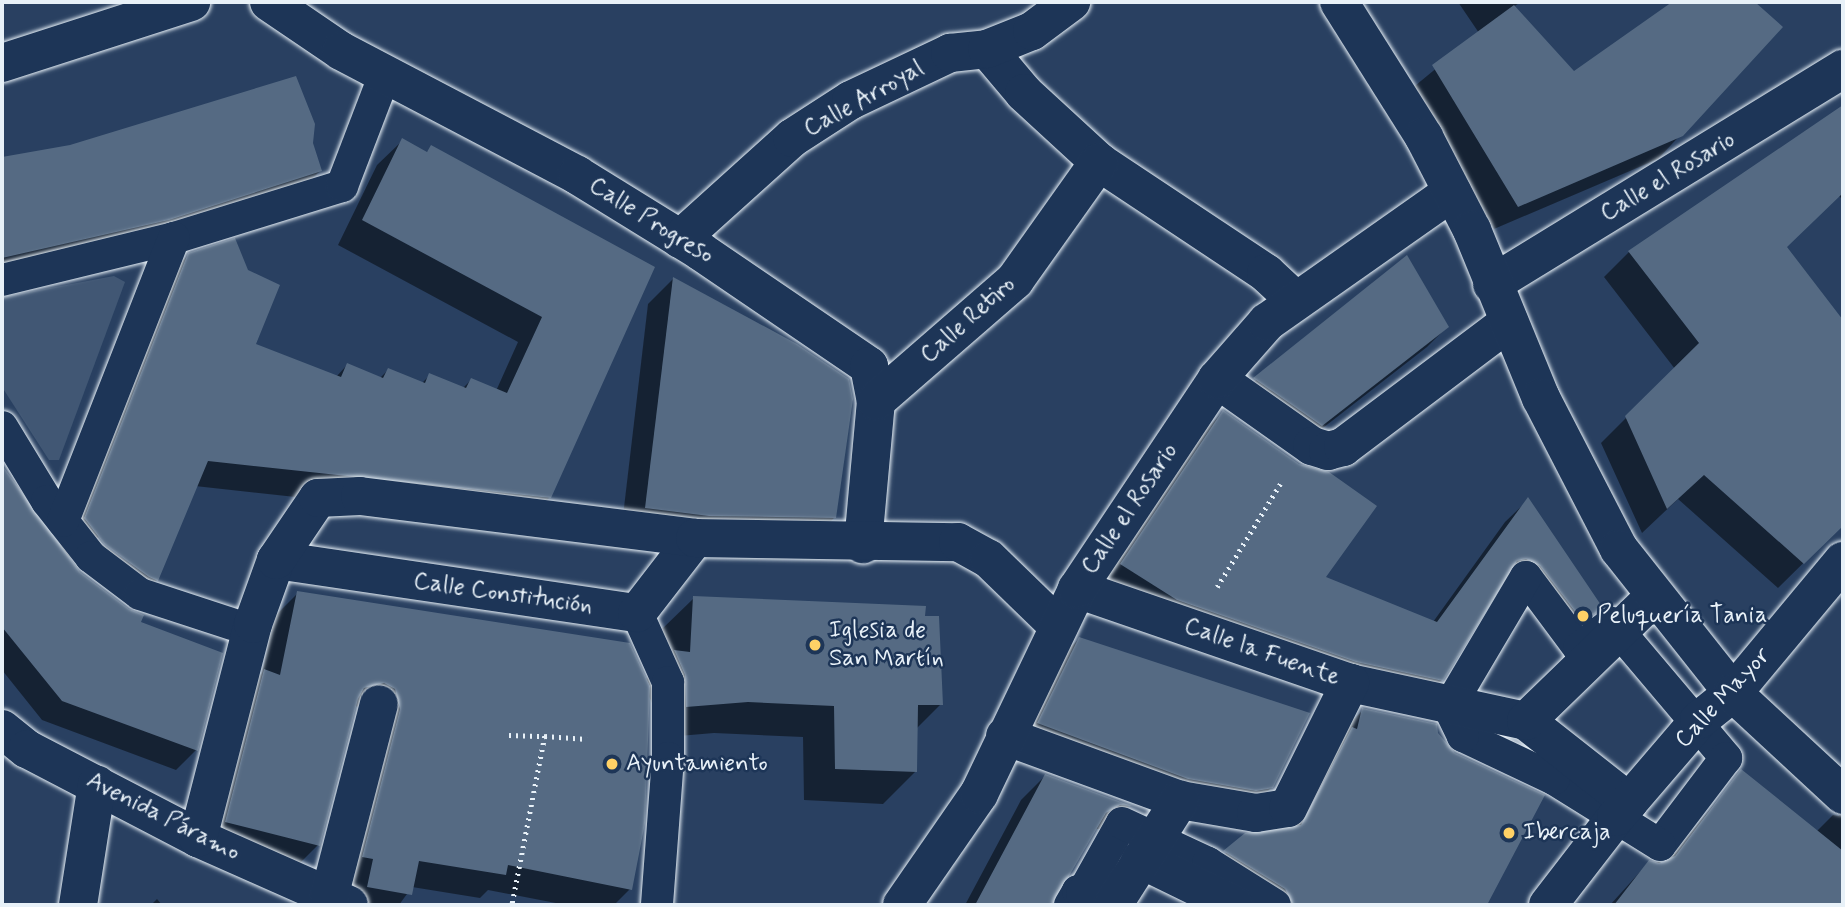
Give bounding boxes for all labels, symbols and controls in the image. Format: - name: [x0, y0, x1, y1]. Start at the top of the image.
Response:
- street label: Calle Arroyal: [799, 54, 929, 144]
- street label: Calle el Rosario: [1594, 124, 1742, 230]
- street label: Calle Progreso: [583, 171, 719, 271]
- street label: Calle Retiro: [915, 270, 1021, 370]
- street label: Calle el Rosario: [1074, 436, 1186, 582]
- street label: Calle Constitución: [411, 567, 595, 621]
- place label: Peluquería Tania: [1597, 602, 1766, 630]
- marker: Peluquería Tania: [1575, 608, 1591, 624]
- street label: Calle la Fuente: [1185, 614, 1339, 690]
- place label: Iglesia de San Martín: [829, 617, 948, 673]
- marker: Iglesia de San Martín: [807, 637, 823, 653]
- street label: Calle Mayor: [1670, 643, 1776, 753]
- place label: Ayuntamiento: [626, 750, 768, 778]
- marker: Ayuntamiento: [604, 756, 620, 772]
- street label: Avenida Páramo: [82, 766, 244, 868]
- place label: Ibercaja: [1523, 819, 1611, 847]
- marker: Ibercaja: [1501, 825, 1517, 841]

